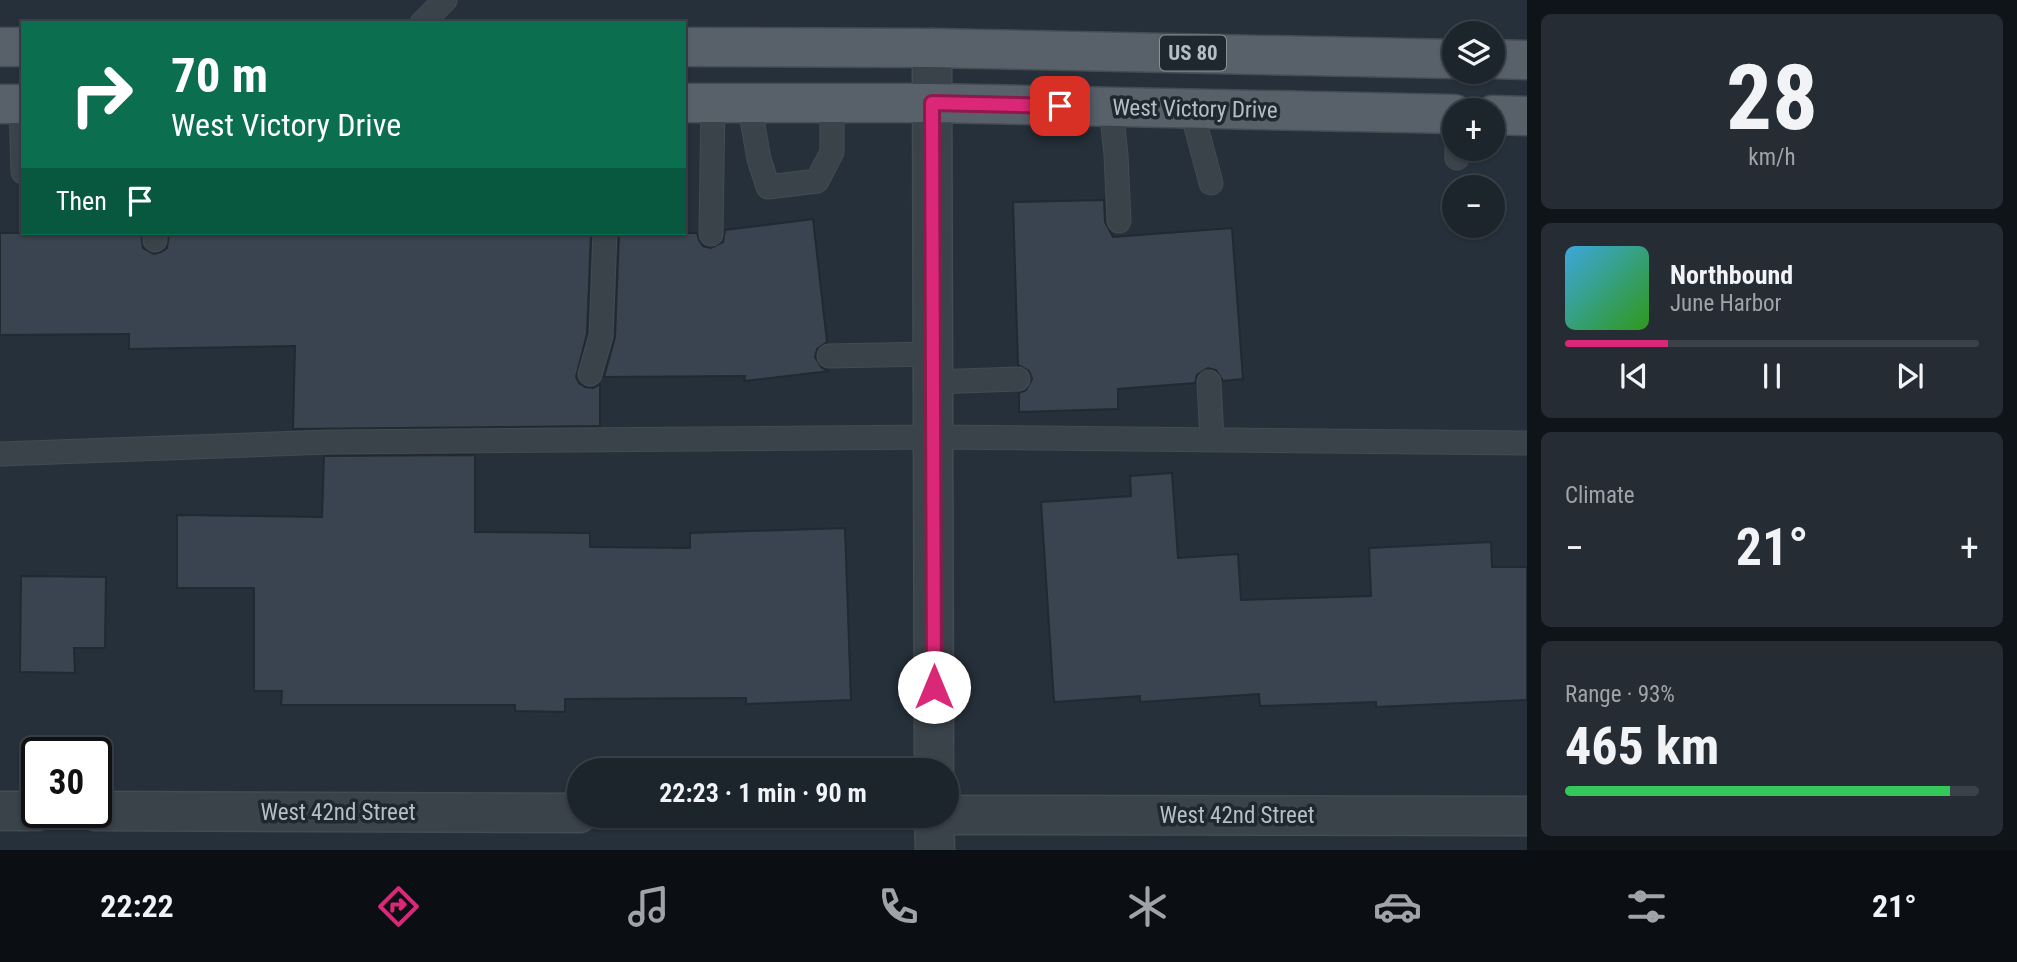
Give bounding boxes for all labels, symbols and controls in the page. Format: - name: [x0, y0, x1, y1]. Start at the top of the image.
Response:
- map controls: [1442, 21, 1505, 238]
- button: layers: [1442, 21, 1505, 84]
- road number: US 80: [1160, 36, 1226, 70]
- text: 28: [1726, 45, 1818, 151]
- text: 70 m: [171, 47, 268, 104]
- icon: right: [56, 49, 147, 140]
- pin: [1030, 76, 1090, 136]
- icon: arrive: [1041, 87, 1079, 125]
- street label: West Victory Drive: [1112, 94, 1278, 124]
- button: +: [1442, 98, 1505, 161]
- text: West Victory Drive: [171, 106, 401, 144]
- text: km/h: [1748, 144, 1796, 171]
- button: −: [1442, 175, 1505, 238]
- icon: arrive: [121, 182, 159, 220]
- text: Then: [56, 186, 107, 216]
- text: Northbound: [1670, 260, 1793, 290]
- text: June Harbor: [1670, 290, 1782, 317]
- icon: previous: [1615, 357, 1653, 395]
- icon: pause: [1753, 357, 1791, 395]
- icon: next: [1891, 357, 1929, 395]
- text: Climate: [1565, 482, 1635, 509]
- text: 21°: [1736, 517, 1808, 578]
- text: −: [1565, 526, 1584, 570]
- text: +: [1960, 526, 1979, 570]
- position arrow: [897, 650, 971, 724]
- text: Range · 93%: [1565, 681, 1675, 708]
- text: 465 km: [1565, 716, 1719, 777]
- speed limit sign: 30: [21, 737, 112, 828]
- text: 22:23 · 1 min · 90 m: [659, 778, 867, 808]
- street label: West 42nd Street: [261, 799, 415, 826]
- street label: West 42nd Street: [1160, 802, 1314, 829]
- icon: directions: [374, 882, 423, 931]
- icon: music: [624, 882, 673, 931]
- icon: phone: [874, 882, 923, 931]
- icon: climate: [1123, 882, 1172, 931]
- icon: car: [1373, 882, 1422, 931]
- icon: filters: [1622, 882, 1671, 931]
- text: 22:22: [100, 887, 174, 925]
- text: 21°: [1872, 887, 1917, 925]

